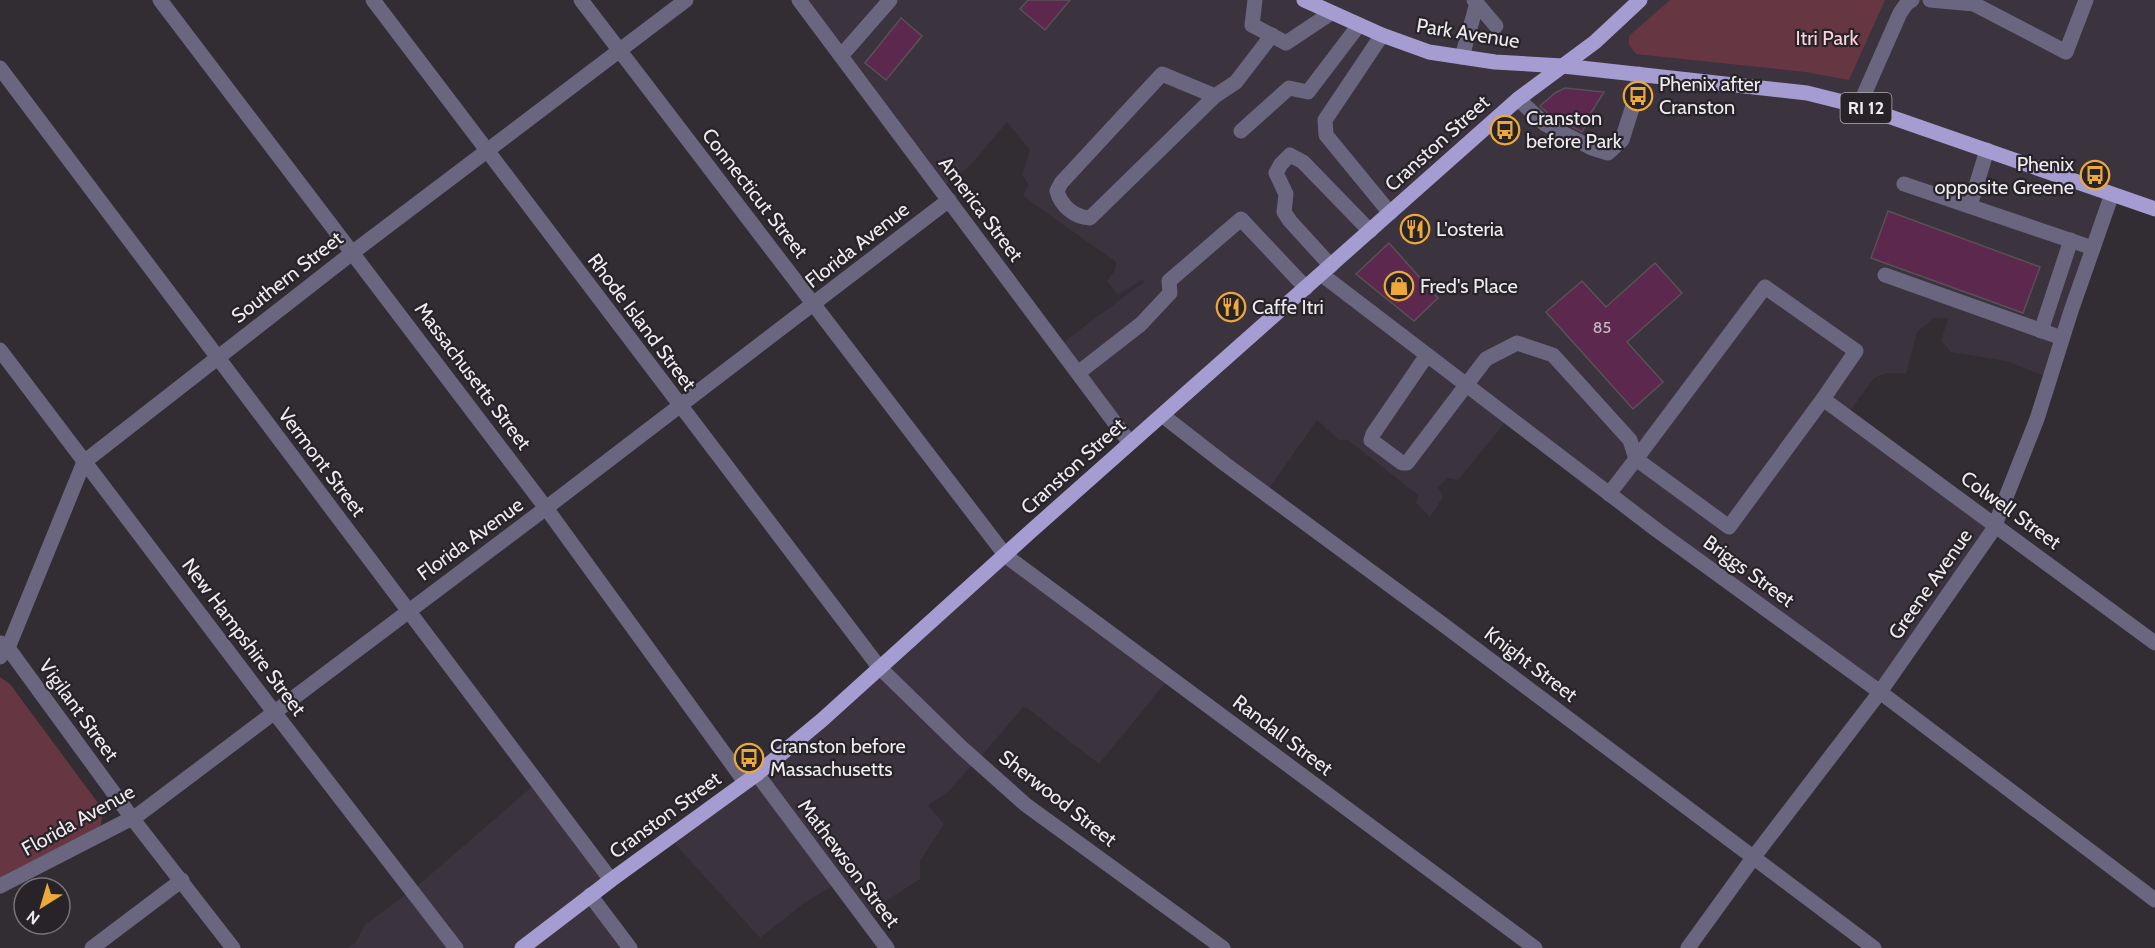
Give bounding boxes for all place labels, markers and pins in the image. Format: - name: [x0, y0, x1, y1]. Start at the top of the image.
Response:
- place label: Phenix after Cranston: [1659, 72, 1761, 119]
- bus stop icon: Phenix after Cranston: [1622, 80, 1654, 112]
- place label: Cranston before Park: [1526, 106, 1622, 153]
- bus stop icon: Cranston before Park: [1489, 114, 1521, 146]
- place label: Phenix opposite Greene: [1935, 152, 2075, 199]
- bus stop icon: Phenix opposite Greene: [2079, 159, 2111, 191]
- restaurant icon: L'osteria: [1399, 213, 1431, 245]
- place label: L'osteria: [1436, 217, 1504, 241]
- shop icon: Fred's Place: [1383, 270, 1415, 302]
- place label: Fred's Place: [1420, 274, 1518, 298]
- restaurant icon: Caffe Itri: [1215, 291, 1247, 323]
- place label: Caffe Itri: [1252, 295, 1324, 319]
- place label: Cranston before Massachusetts: [770, 734, 906, 781]
- bus stop icon: Cranston before Massachusetts: [733, 742, 765, 774]

